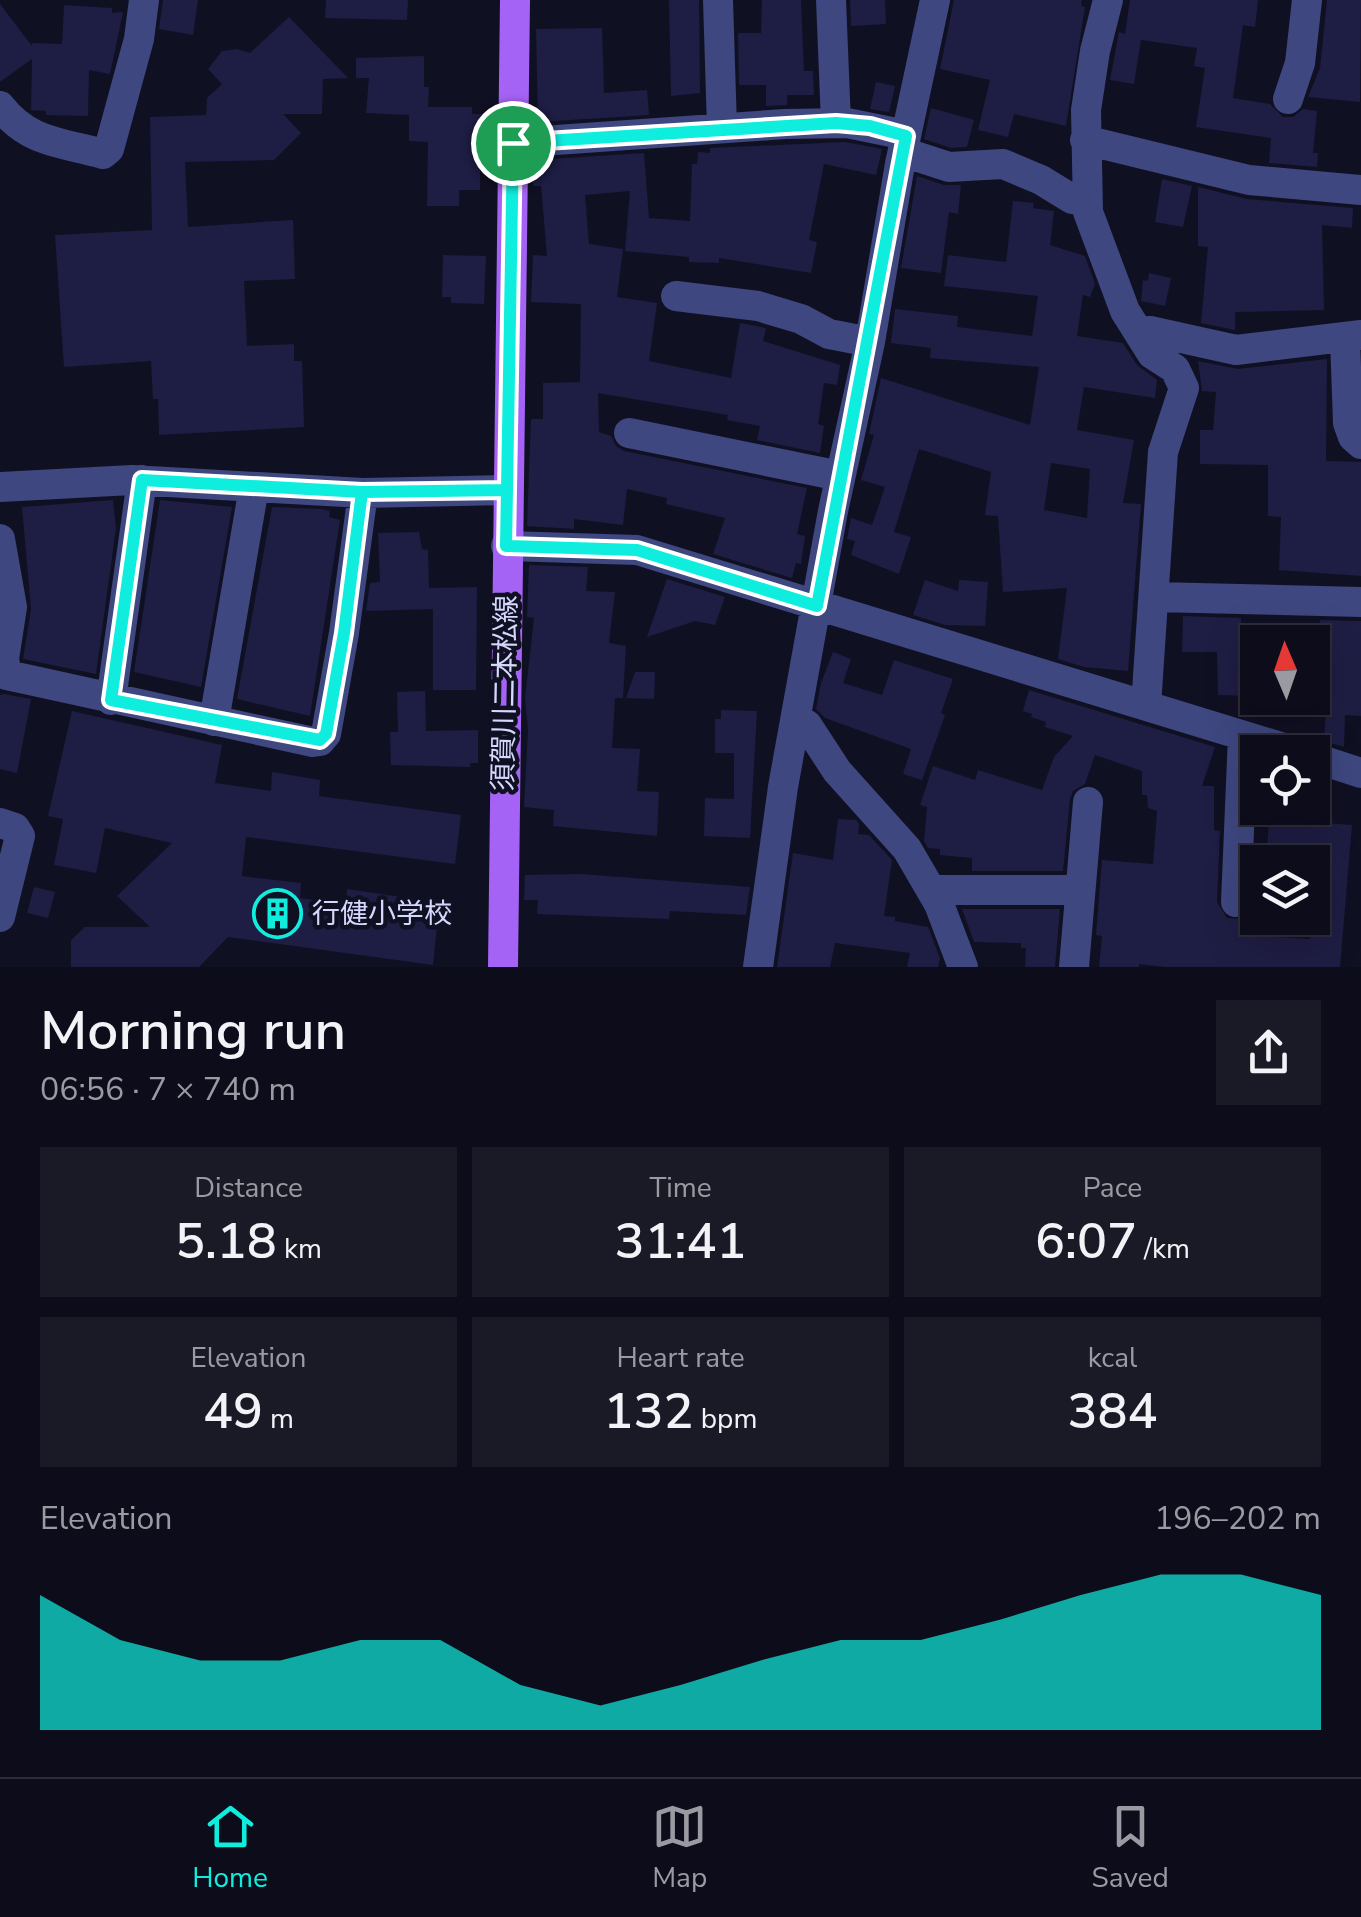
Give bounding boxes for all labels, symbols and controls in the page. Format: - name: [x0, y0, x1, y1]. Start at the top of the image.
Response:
- pin: [471, 101, 556, 186]
- icon: arrive: [486, 116, 541, 171]
- street label: 須賀川二本松線: [484, 595, 526, 791]
- north arrow: [1240, 625, 1330, 715]
- map controls: [1240, 625, 1330, 935]
- button: locate: [1240, 735, 1330, 825]
- button: layers: [1240, 845, 1330, 935]
- building icon: 行健小学校: [251, 887, 303, 939]
- place label: 行健小学校: [312, 895, 452, 933]
- text: Morning run: [40, 993, 346, 1068]
- button: share: [1216, 1000, 1321, 1105]
- text: 06:56 · 7 × 740 m: [40, 1068, 296, 1111]
- text: Distance: [194, 1169, 303, 1207]
- text: Time: [649, 1169, 712, 1207]
- text: Pace: [1083, 1169, 1142, 1207]
- text: 5.18: [175, 1207, 277, 1276]
- text: 31:41: [615, 1207, 746, 1276]
- text: 6:07: [1035, 1207, 1137, 1276]
- text: km: [277, 1230, 322, 1268]
- text: /km: [1137, 1230, 1190, 1268]
- text: Elevation: [191, 1339, 306, 1377]
- text: Heart rate: [616, 1339, 745, 1377]
- text: kcal: [1088, 1339, 1137, 1377]
- text: 49: [203, 1377, 263, 1446]
- text: 132: [604, 1377, 694, 1446]
- text: 384: [1068, 1377, 1158, 1446]
- text: m: [263, 1400, 294, 1438]
- text: bpm: [694, 1400, 757, 1438]
- text: Elevation: [40, 1497, 173, 1540]
- text: 196–202 m: [1154, 1497, 1321, 1540]
- tab: Home: [192, 1799, 268, 1897]
- tab: Map: [652, 1799, 707, 1897]
- tab: Saved: [1091, 1799, 1169, 1897]

